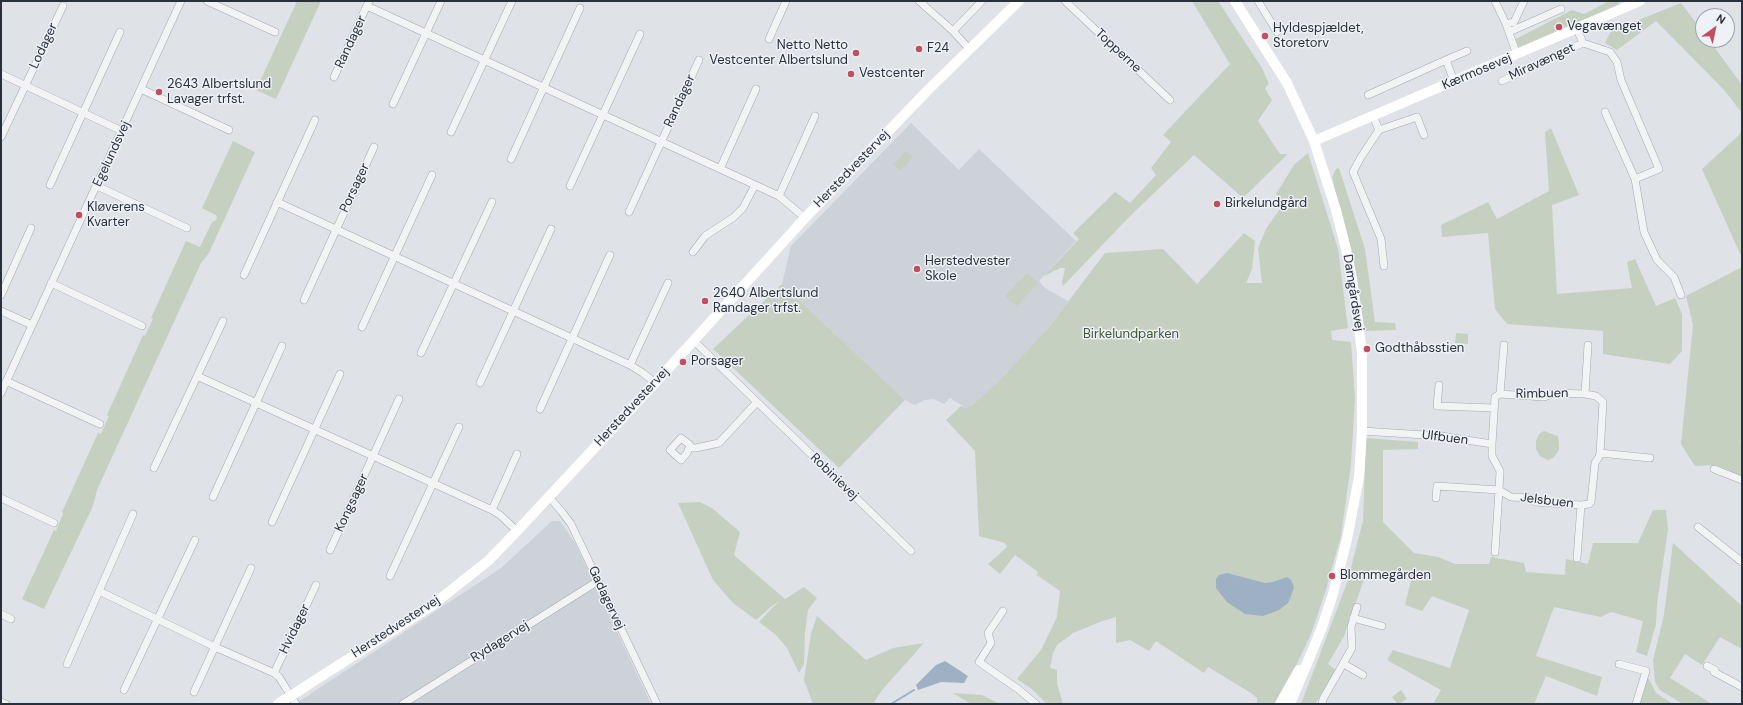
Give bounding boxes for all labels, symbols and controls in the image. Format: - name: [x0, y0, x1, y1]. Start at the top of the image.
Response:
- north arrow: [1695, 8, 1735, 48]
- text: N: [1714, 11, 1728, 27]
- street label: Randager: [332, 13, 370, 71]
- place label: Vegavænget: [1567, 19, 1641, 35]
- street label: Lodager: [27, 21, 61, 71]
- place label: Hyldespjældet, Storetorv: [1273, 21, 1364, 52]
- marker: Vegavænget: [1554, 22, 1564, 32]
- street label: Topperne: [1092, 26, 1144, 76]
- marker: Hyldespjældet, Storetorv: [1260, 31, 1270, 41]
- place label: Netto Netto Vestcenter Albertslund: [709, 38, 848, 69]
- street label: Miravænget: [1507, 40, 1577, 84]
- place label: F24: [927, 41, 949, 57]
- marker: F24: [914, 44, 924, 54]
- marker: Netto Netto Vestcenter Albertslund: [851, 48, 861, 58]
- street label: Kærmosevej: [1440, 50, 1514, 94]
- place label: Vestcenter: [859, 66, 925, 82]
- marker: Vestcenter: [846, 69, 856, 79]
- street label: Randager: [661, 72, 699, 130]
- place label: 2643 Albertslund Lavager trfst.: [167, 77, 271, 108]
- marker: 2643 Albertslund Lavager trfst.: [154, 87, 164, 97]
- street label: Egelundsvej: [90, 119, 134, 189]
- street label: Herstedvestervej: [811, 127, 893, 211]
- street label: Porsager: [337, 161, 373, 215]
- place label: Birkelundgård: [1225, 196, 1307, 212]
- marker: Birkelundgård: [1212, 199, 1222, 209]
- place label: Kløverens Kvarter: [87, 200, 145, 231]
- marker: Kløverens Kvarter: [74, 210, 84, 220]
- street label: Damgårdsvej: [1339, 253, 1367, 333]
- place label: Herstedvester Skole: [925, 254, 1010, 285]
- marker: Herstedvester Skole: [912, 264, 922, 274]
- place label: 2640 Albertslund Randager trfst.: [713, 286, 818, 317]
- marker: 2640 Albertslund Randager trfst.: [700, 296, 710, 306]
- park label: Birkelundparken: [1083, 327, 1179, 343]
- place label: Godthåbsstien: [1375, 341, 1464, 357]
- marker: Godthåbsstien: [1362, 344, 1372, 354]
- place label: Porsager: [691, 354, 743, 370]
- marker: Porsager: [678, 357, 688, 367]
- street label: Herstedvestervej: [591, 364, 673, 450]
- street label: Rimbuen: [1515, 386, 1569, 402]
- street label: Ulfbuen: [1421, 427, 1469, 449]
- street label: Robinievej: [807, 450, 861, 504]
- street label: Kongsager: [332, 471, 372, 535]
- street label: Jelsbuen: [1519, 490, 1575, 512]
- street label: Gadagervej: [584, 564, 628, 632]
- place label: Blommegården: [1340, 568, 1431, 584]
- marker: Blommegården: [1327, 571, 1337, 581]
- street label: Herstedvestervej: [349, 593, 443, 661]
- street label: Hvidager: [276, 602, 314, 656]
- street label: Rydagervej: [468, 618, 532, 666]

